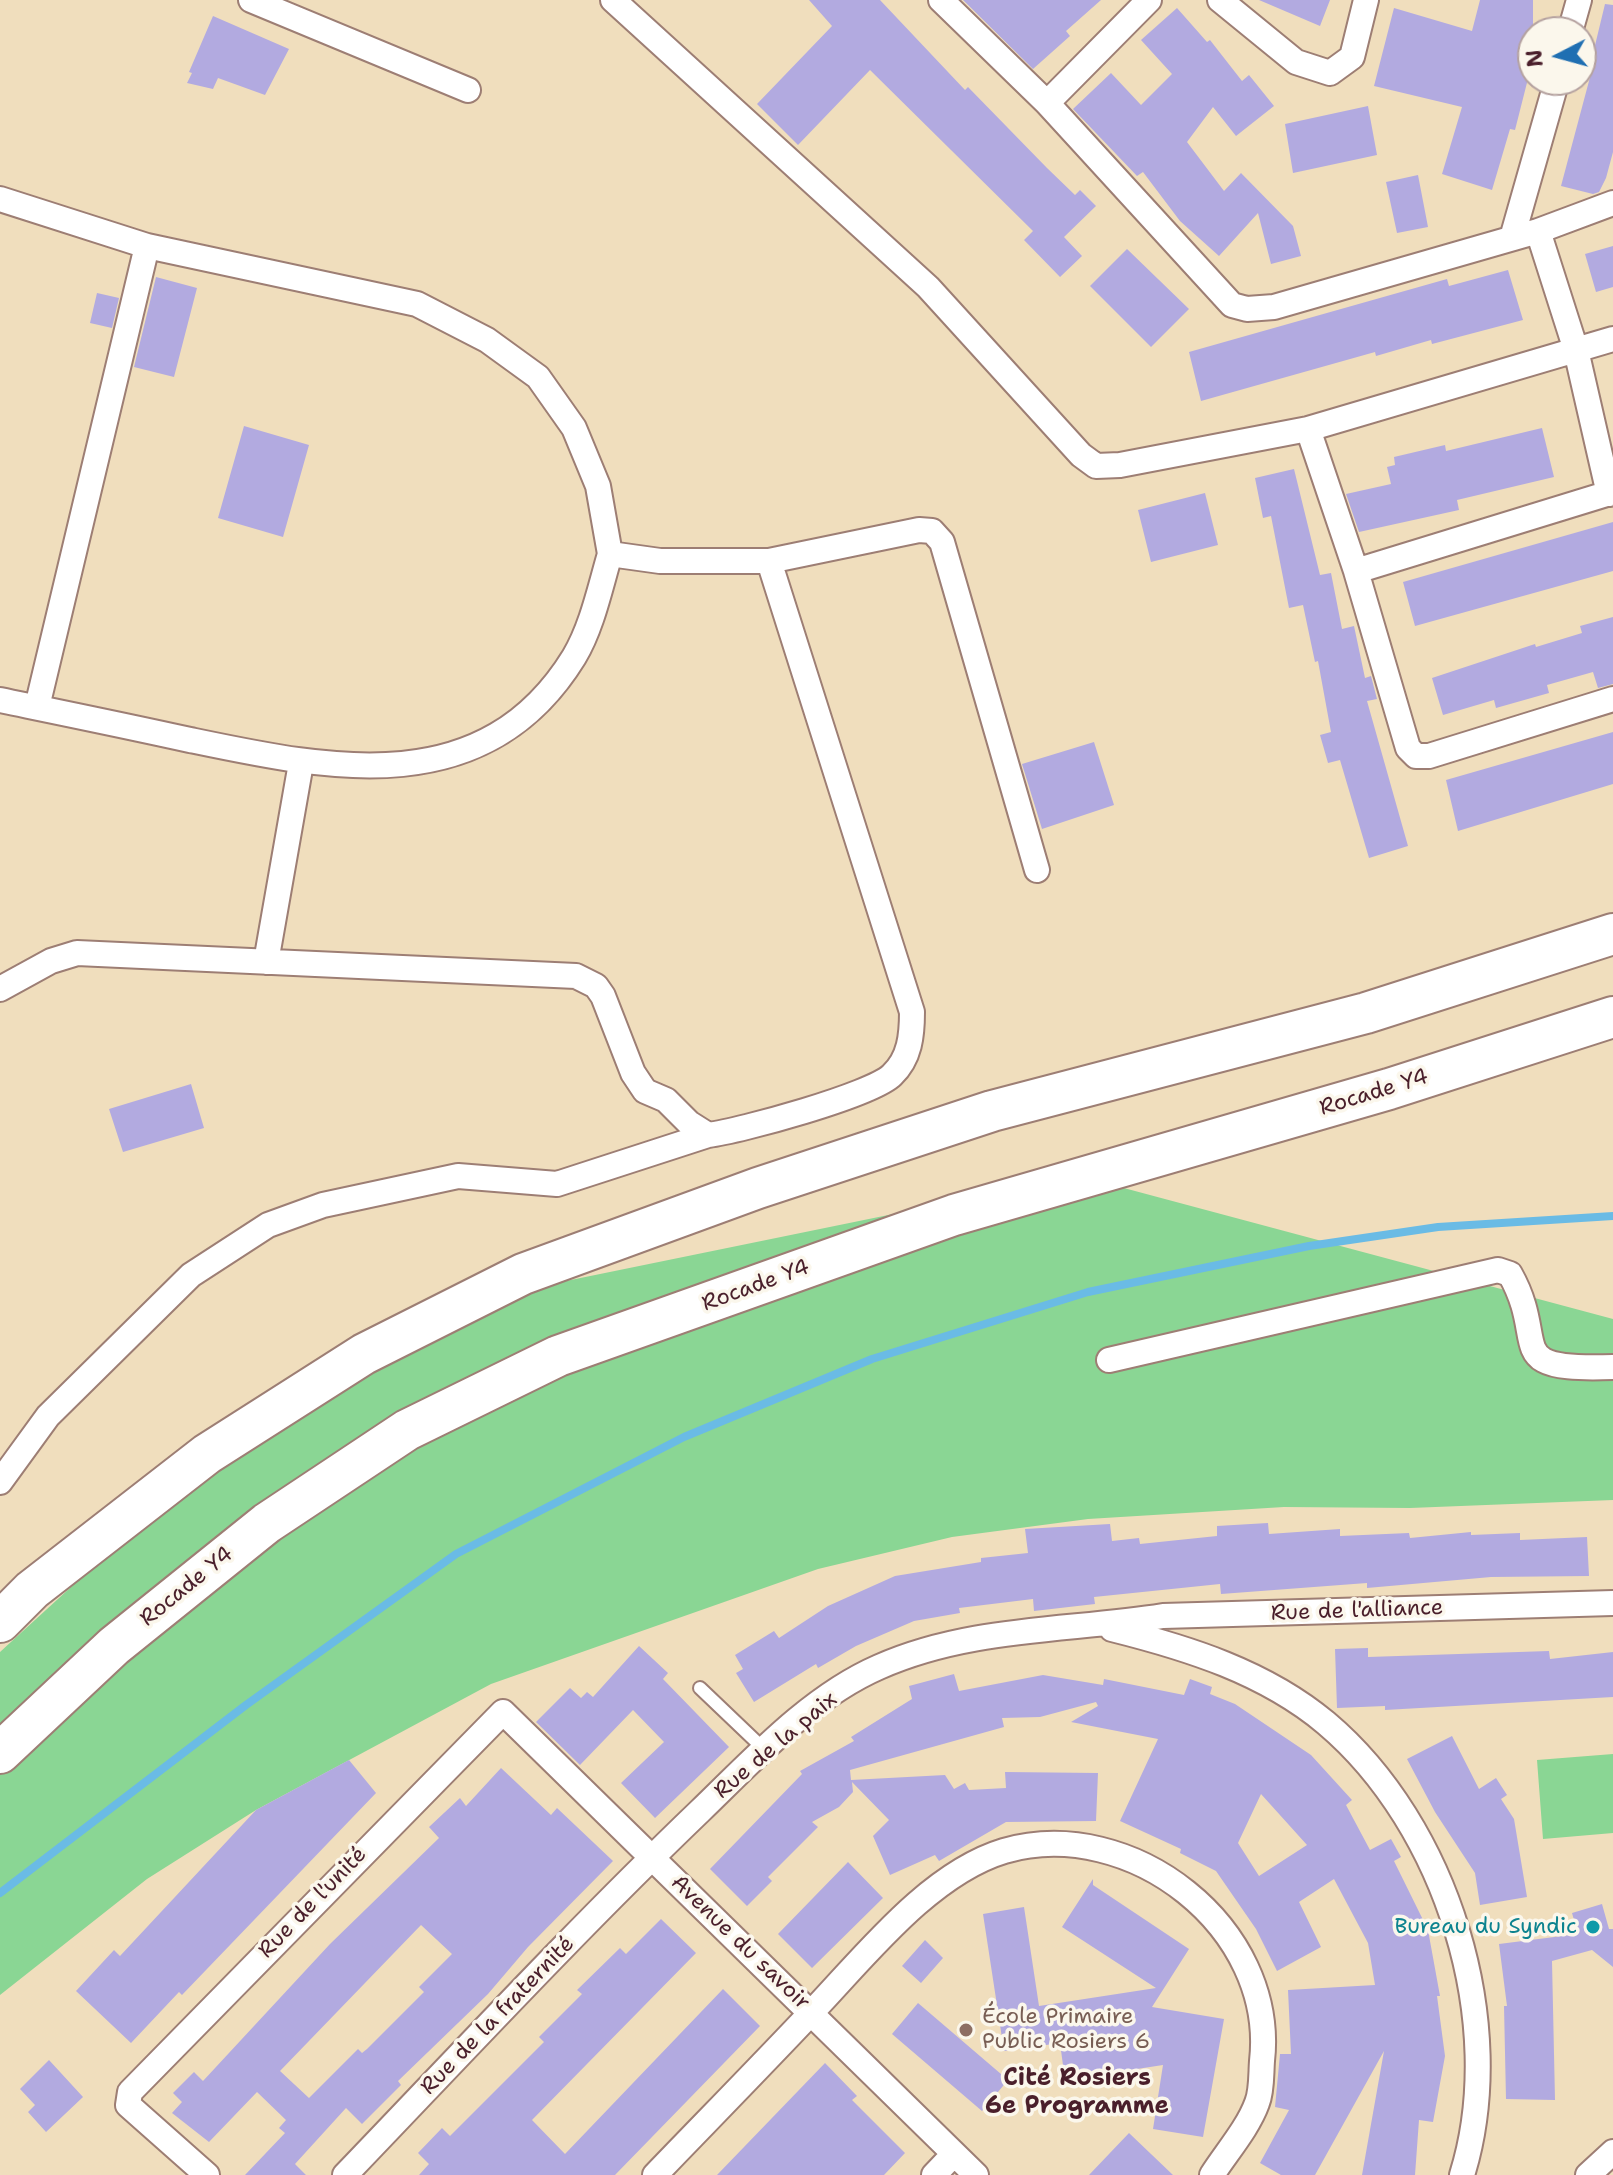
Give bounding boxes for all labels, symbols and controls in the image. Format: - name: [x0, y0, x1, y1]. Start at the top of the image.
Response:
- north arrow: [1517, 16, 1597, 96]
- text: N: [1519, 48, 1550, 69]
- street label: Rocade Y4: [1316, 1064, 1432, 1122]
- street label: Rocade Y4: [699, 1254, 813, 1318]
- street label: Rocade Y4: [135, 1541, 239, 1633]
- street label: Rue de l'alliance: [1270, 1595, 1444, 1627]
- street label: Rue de la paix: [709, 1687, 843, 1805]
- street label: Rue de l'unité: [253, 1842, 373, 1964]
- street label: Avenue du savoir: [665, 1870, 815, 2016]
- place label: Bureau du Syndic: [1394, 1914, 1577, 1940]
- marker: Bureau du Syndic: [1584, 1918, 1602, 1936]
- street label: Rue de la fraternité: [416, 1931, 580, 2101]
- place label: École Primaire Public Rosiers 6: [982, 2004, 1150, 2056]
- marker: École Primaire Public Rosiers 6: [957, 2021, 975, 2039]
- district label: Cité Rosiers 6e Programme: [985, 2065, 1169, 2121]

